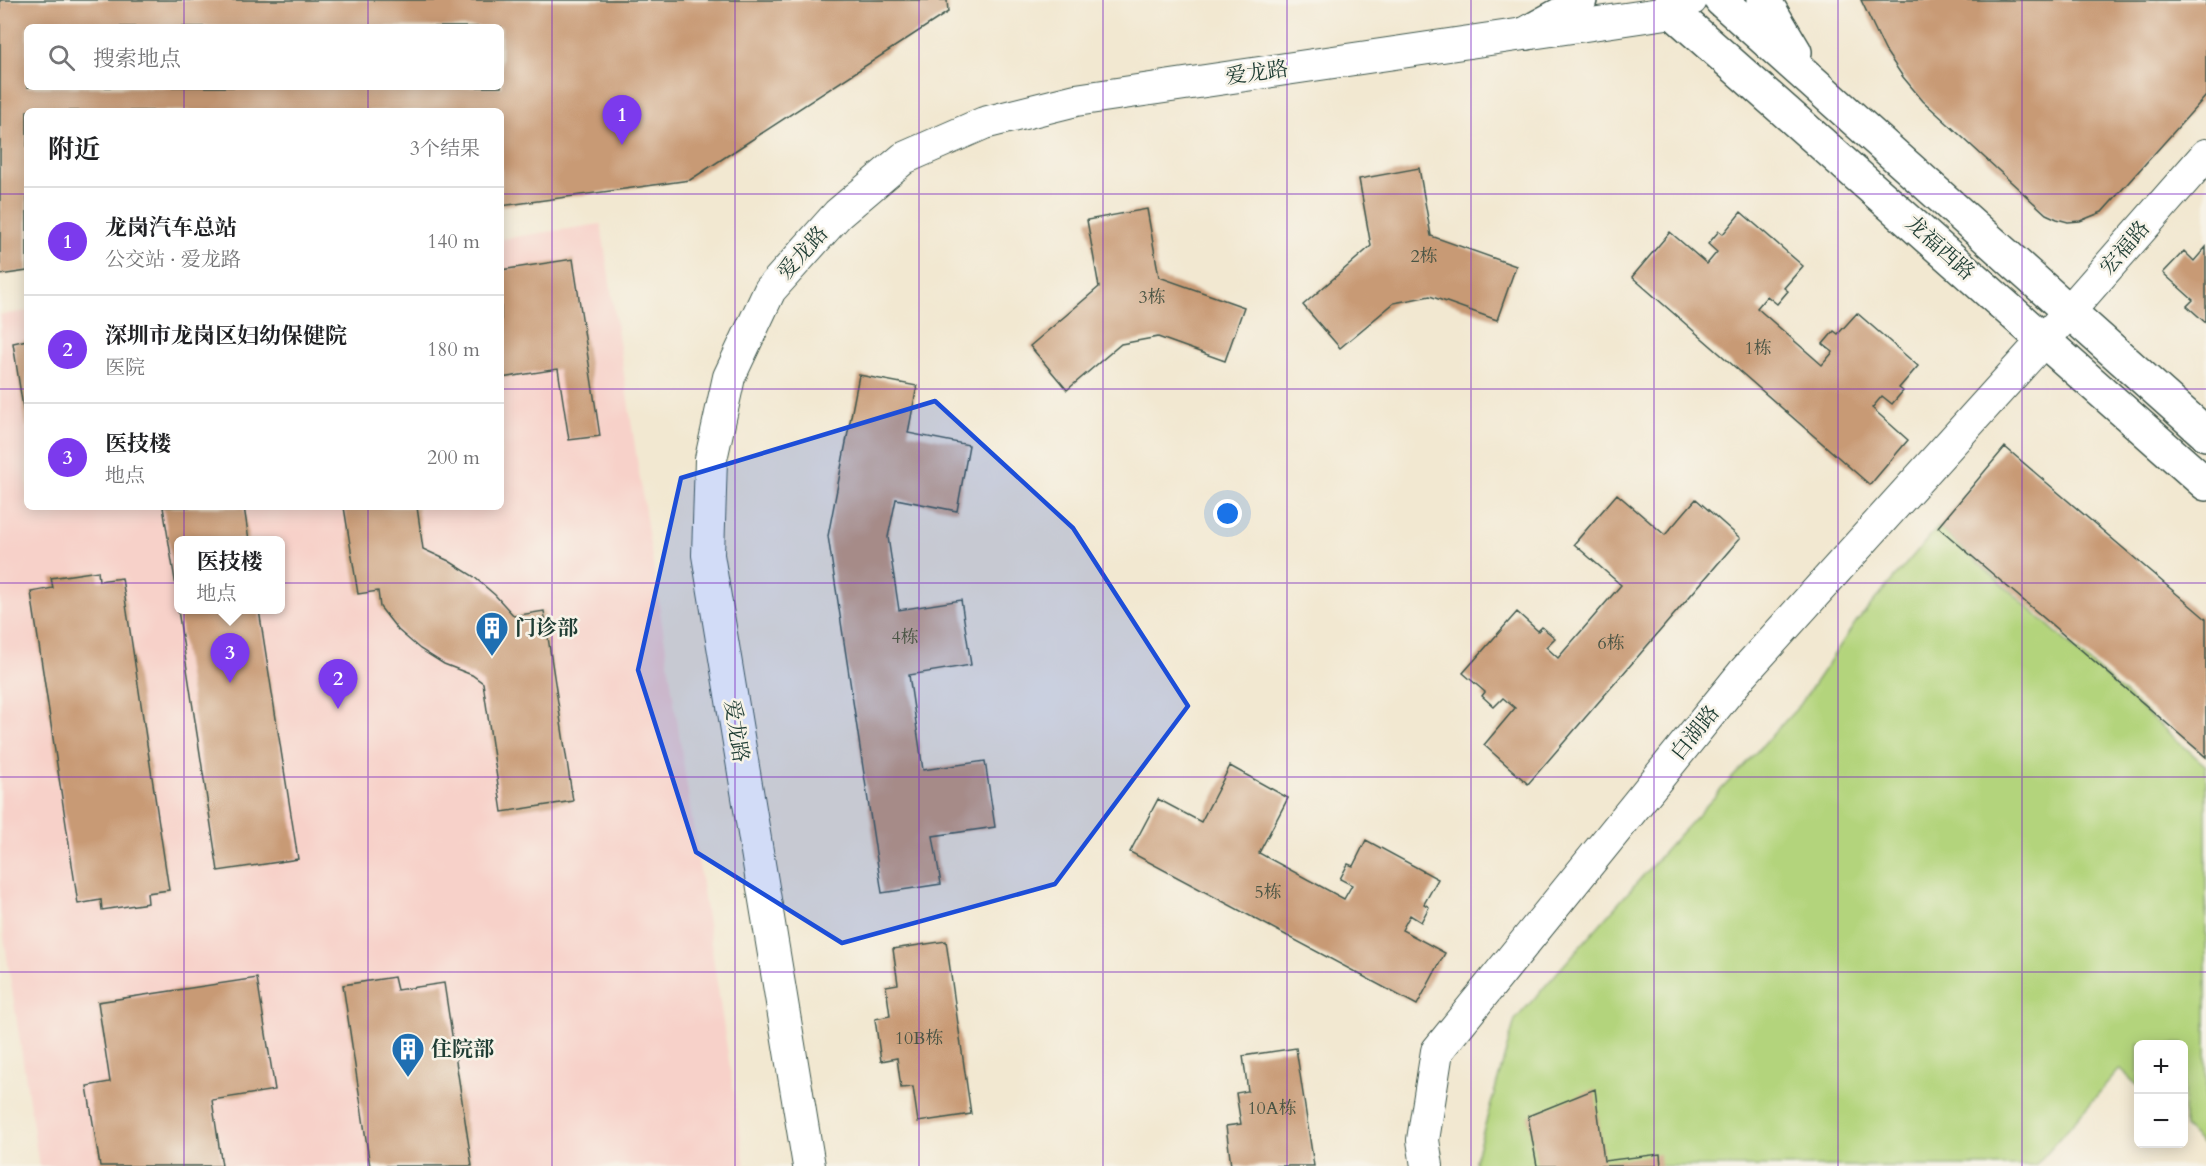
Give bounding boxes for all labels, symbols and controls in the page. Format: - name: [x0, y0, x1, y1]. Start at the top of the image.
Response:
- search box: [24, 24, 504, 90]
- icon: search: [45, 41, 78, 74]
- text: 搜索地点: [93, 44, 181, 74]
- street label: 爱龙路: [1224, 54, 1290, 92]
- pin: 1: [602, 96, 642, 145]
- text: 附近: [48, 132, 100, 167]
- text: 3个结果: [410, 135, 480, 162]
- street label: 龙福西路: [1899, 209, 1981, 287]
- text: 龙岗汽车总站: [105, 213, 237, 243]
- street label: 宏福路: [2093, 215, 2157, 281]
- street label: 爱龙路: [771, 220, 835, 286]
- text: 1: [62, 228, 73, 255]
- text: 140 m: [427, 228, 480, 255]
- house number: 2栋: [1410, 244, 1438, 269]
- text: 公交站 · 爱龙路: [105, 246, 241, 273]
- house number: 3栋: [1138, 285, 1166, 310]
- text: 深圳市龙岗区妇幼保健院: [105, 321, 347, 351]
- text: 2: [62, 336, 73, 363]
- text: 180 m: [427, 336, 480, 363]
- house number: 1栋: [1744, 336, 1772, 361]
- text: 医院: [105, 354, 145, 381]
- text: 医技楼: [105, 429, 171, 459]
- text: 3: [62, 444, 73, 471]
- text: 200 m: [427, 444, 480, 471]
- text: 地点: [105, 462, 145, 489]
- your location: [1213, 499, 1242, 528]
- popup: [174, 536, 285, 614]
- text: 医技楼: [196, 547, 263, 577]
- text: 地点: [196, 580, 236, 607]
- building icon: 门诊部: [474, 610, 510, 657]
- place label: 门诊部: [515, 614, 578, 643]
- house number: 4栋: [891, 625, 919, 650]
- house number: 6栋: [1597, 631, 1625, 656]
- pin: 3: [210, 634, 250, 683]
- pin: 2: [318, 660, 358, 709]
- street label: 爱龙路: [717, 698, 755, 764]
- street label: 白湖路: [1664, 699, 1726, 767]
- house number: 5栋: [1254, 880, 1282, 905]
- house number: 10B栋: [895, 1026, 943, 1051]
- building icon: 住院部: [390, 1031, 426, 1078]
- place label: 住院部: [431, 1035, 494, 1064]
- map controls: [2134, 1040, 2188, 1148]
- button: +: [2134, 1040, 2188, 1094]
- button: −: [2134, 1094, 2188, 1148]
- house number: 10A栋: [1247, 1096, 1297, 1121]

